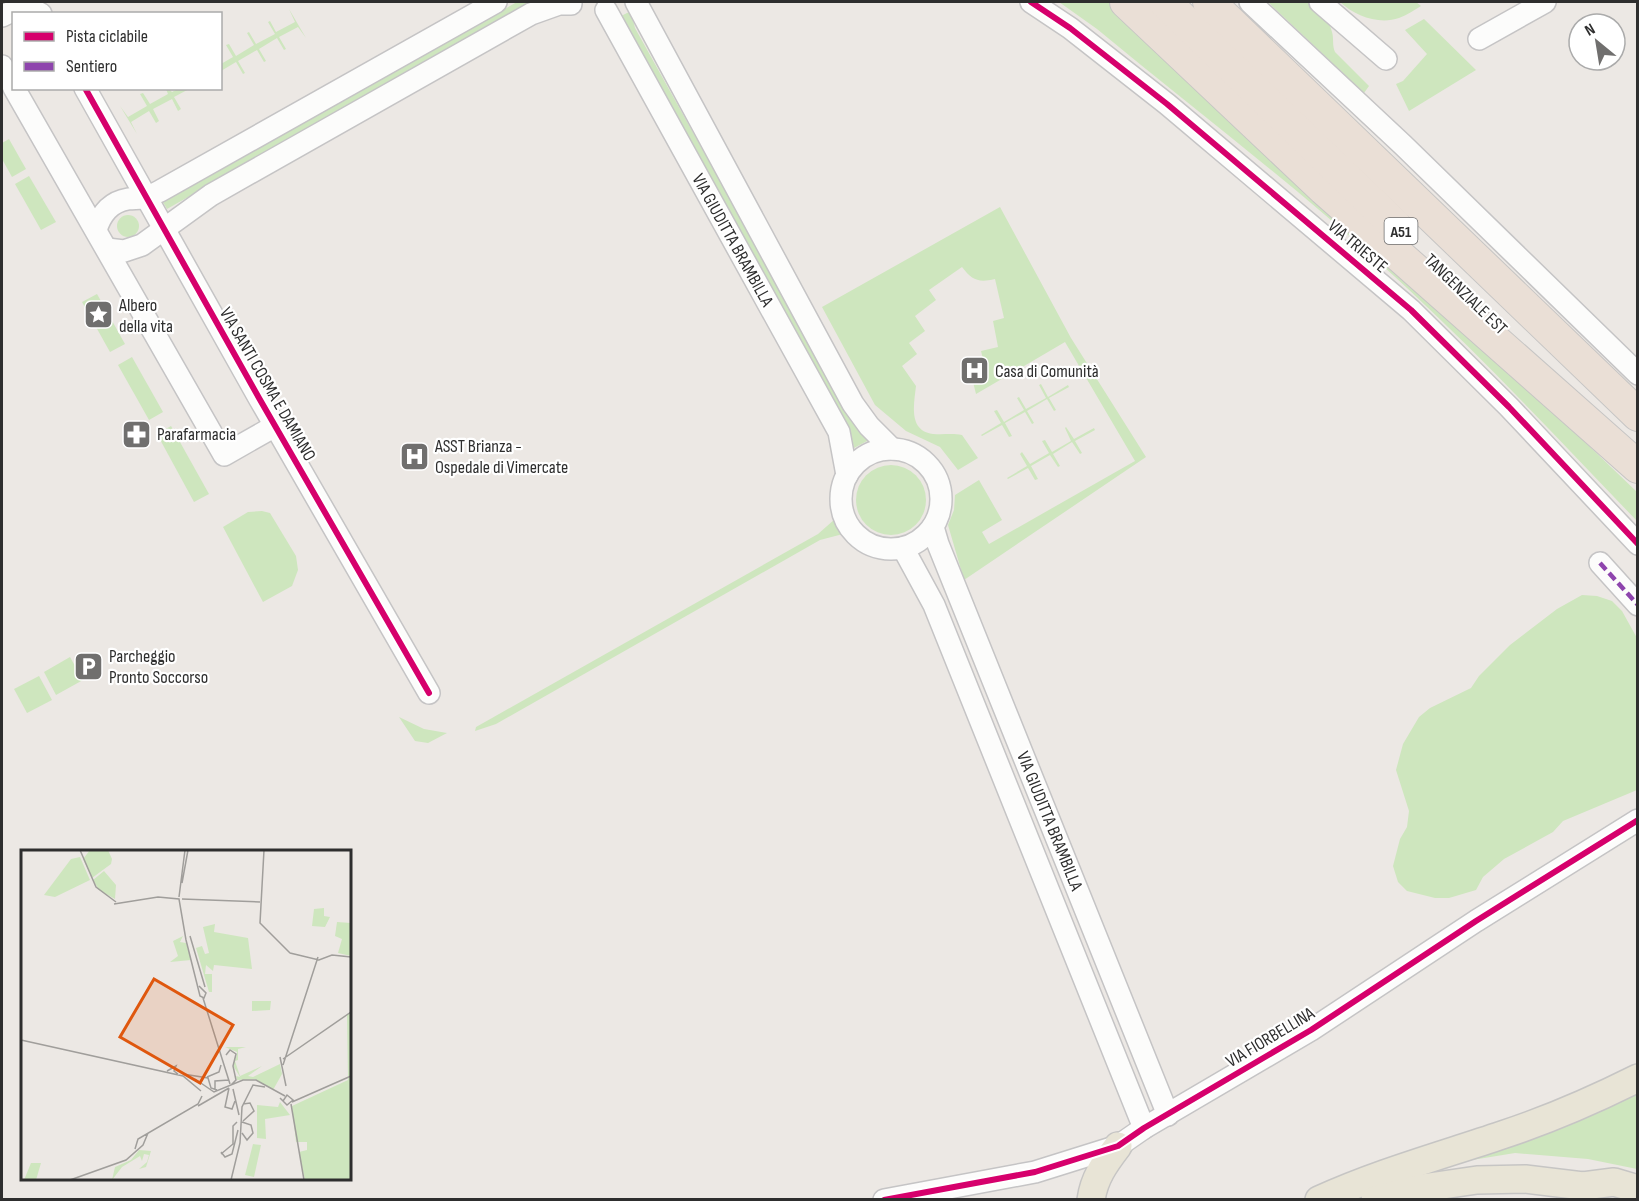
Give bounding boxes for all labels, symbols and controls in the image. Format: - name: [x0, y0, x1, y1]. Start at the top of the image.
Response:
- legend: [12, 12, 222, 90]
- north arrow: [1567, 12, 1627, 72]
- text: N: [1582, 20, 1599, 41]
- text: Pista ciclabile: [66, 26, 148, 47]
- text: Sentiero: [66, 56, 117, 77]
- street label: VIA GIUDITTA BRAMBILLA: [687, 170, 778, 310]
- street label: VIA TRIESTE: [1324, 215, 1392, 277]
- road number: A51: [1384, 218, 1418, 244]
- street label: TANGENZIALE EST: [1420, 250, 1511, 339]
- place label: Albero della vita: [118, 295, 173, 337]
- place icon: Albero della vita: [82, 299, 114, 331]
- street label: VIA SANTI COSMA E DAMIANO: [215, 304, 320, 465]
- hospital icon: Casa di Comunità: [958, 355, 990, 387]
- place label: Casa di Comunità: [995, 361, 1099, 382]
- pharmacy icon: Parafarmacia: [120, 418, 152, 450]
- place label: Parafarmacia: [157, 424, 236, 445]
- place label: ASST Brianza - Ospedale di Vimercate: [434, 436, 568, 478]
- hospital icon: ASST Brianza - Ospedale di Vimercate: [398, 440, 430, 472]
- place label: Parcheggio Pronto Soccorso: [109, 646, 208, 688]
- parking icon: Parcheggio Pronto Soccorso: [72, 650, 104, 682]
- street label: VIA GIUDITTA BRAMBILLA: [1012, 748, 1087, 894]
- inset map: [21, 850, 351, 1180]
- street label: VIA FIORBELLINA: [1222, 1003, 1319, 1072]

